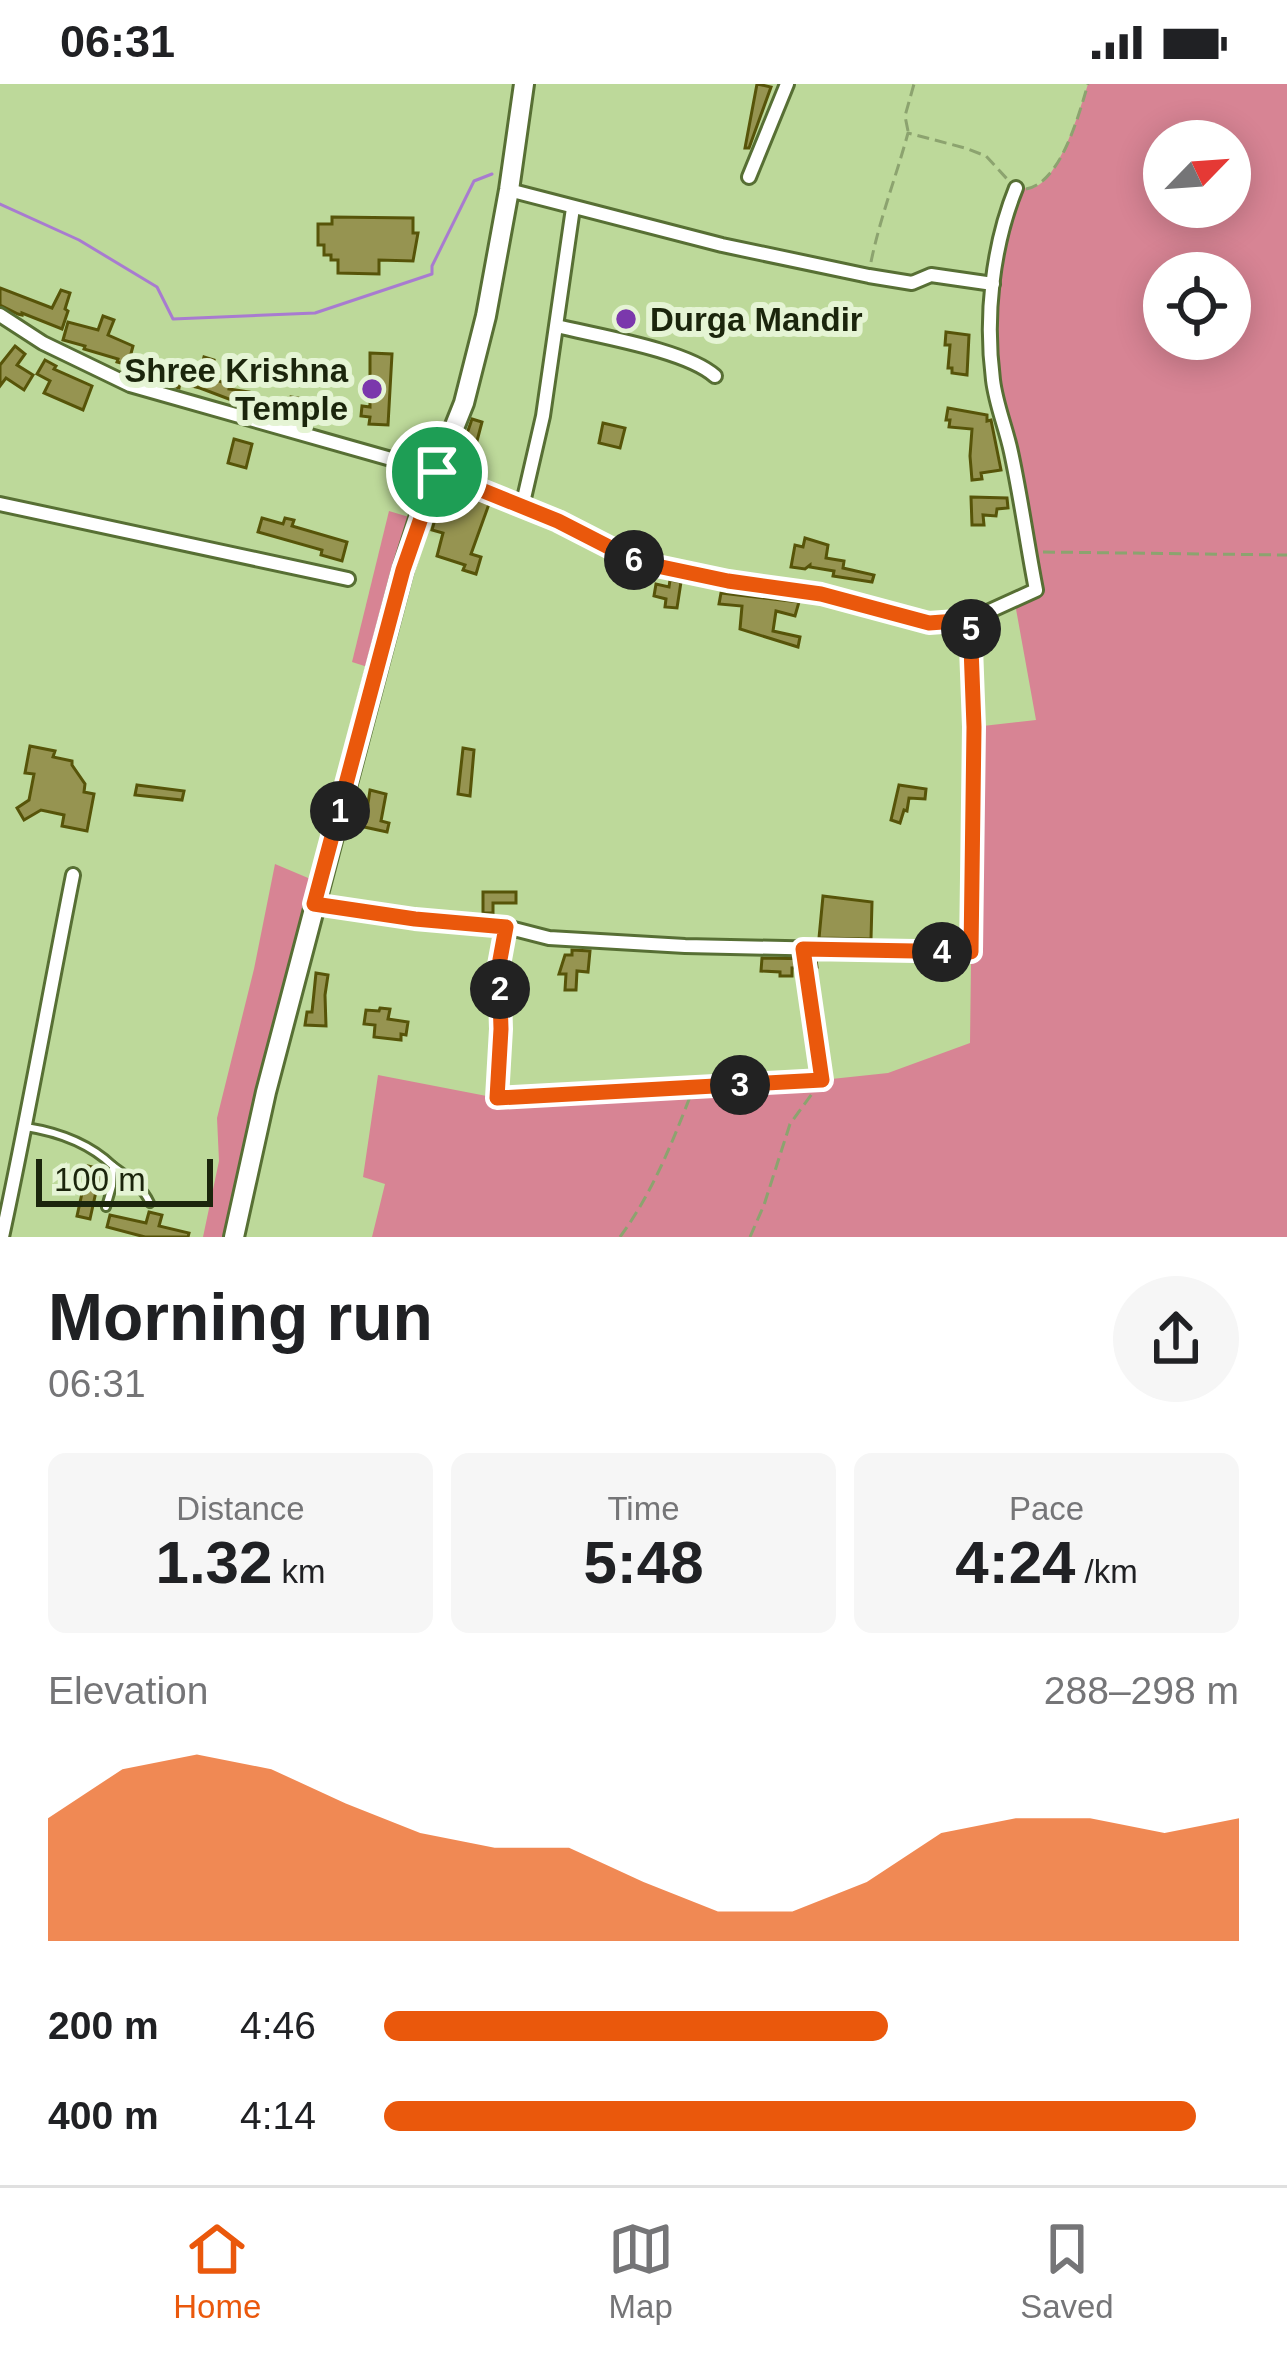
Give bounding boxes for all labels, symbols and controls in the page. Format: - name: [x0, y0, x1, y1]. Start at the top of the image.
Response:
- text: 06:31: [60, 16, 175, 67]
- north arrow: [1143, 120, 1251, 228]
- map controls: [1143, 120, 1251, 360]
- button: locate: [1143, 252, 1251, 360]
- place label: Durga Mandir: [650, 301, 863, 338]
- marker: Durga Mandir: [613, 306, 639, 332]
- place label: Shree Krishna Temple: [124, 352, 349, 427]
- marker: Shree Krishna Temple: [359, 376, 385, 402]
- pin: [386, 421, 488, 523]
- icon: arrive: [404, 439, 470, 505]
- pin: 6: [604, 530, 664, 590]
- text: 6: [625, 541, 643, 578]
- pin: 5: [941, 599, 1001, 659]
- text: 5: [962, 610, 980, 647]
- pin: 1: [310, 781, 370, 841]
- text: 1: [331, 792, 349, 829]
- pin: 4: [912, 922, 972, 982]
- text: 4: [933, 933, 951, 970]
- pin: 2: [470, 959, 530, 1019]
- text: 2: [491, 970, 509, 1007]
- pin: 3: [710, 1055, 770, 1115]
- text: 3: [731, 1066, 749, 1103]
- scale bar: [36, 1153, 213, 1206]
- text: 100 m: [54, 1161, 146, 1198]
- button: share: [1113, 1276, 1239, 1402]
- text: Morning run: [48, 1280, 433, 1354]
- text: 06:31: [48, 1362, 146, 1405]
- text: Distance: [176, 1490, 305, 1527]
- text: Time: [607, 1490, 680, 1527]
- text: Pace: [1009, 1490, 1084, 1527]
- text: 1.32: [156, 1529, 272, 1596]
- text: 5:48: [583, 1529, 704, 1596]
- text: 4:24: [955, 1529, 1075, 1596]
- text: km: [272, 1553, 325, 1590]
- text: /km: [1075, 1553, 1138, 1590]
- text: Elevation: [48, 1669, 208, 1712]
- text: 288–298 m: [1044, 1669, 1239, 1712]
- text: 200 m: [48, 2004, 159, 2047]
- text: 4:46: [240, 2004, 316, 2047]
- text: 400 m: [48, 2094, 159, 2137]
- text: 4:14: [240, 2094, 316, 2137]
- tab: Home: [173, 2216, 261, 2326]
- tab: Map: [608, 2216, 674, 2326]
- tab: Saved: [1020, 2216, 1114, 2326]

